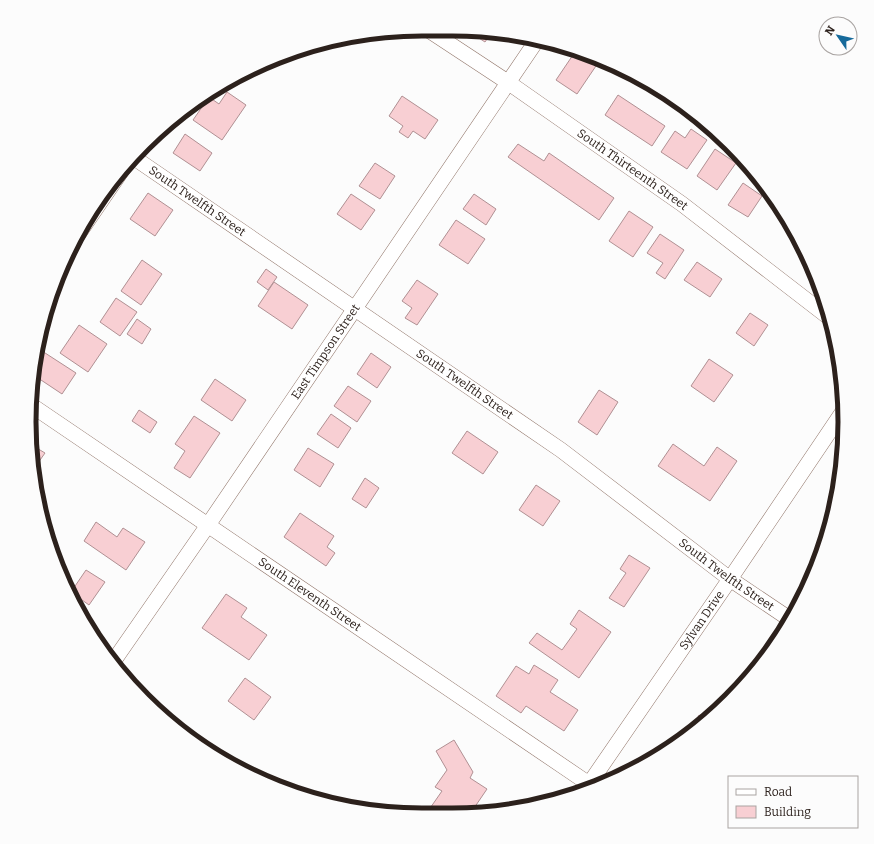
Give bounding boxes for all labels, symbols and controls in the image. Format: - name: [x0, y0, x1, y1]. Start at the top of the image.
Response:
- north arrow: [818, 16, 858, 56]
- text: N: [822, 23, 838, 38]
- street label: South Thirteenth Street: [575, 126, 691, 213]
- street label: South Twelfth Street: [146, 163, 249, 239]
- street label: East Timpson Street: [288, 301, 363, 402]
- street label: South Twelfth Street: [414, 346, 516, 422]
- street label: South Twelfth Street: [676, 536, 777, 614]
- street label: South Eleventh Street: [256, 555, 364, 635]
- street label: Sylvan Drive: [676, 588, 727, 652]
- legend: [728, 776, 858, 828]
- text: Road: [764, 785, 792, 799]
- text: Building: [764, 805, 811, 819]

